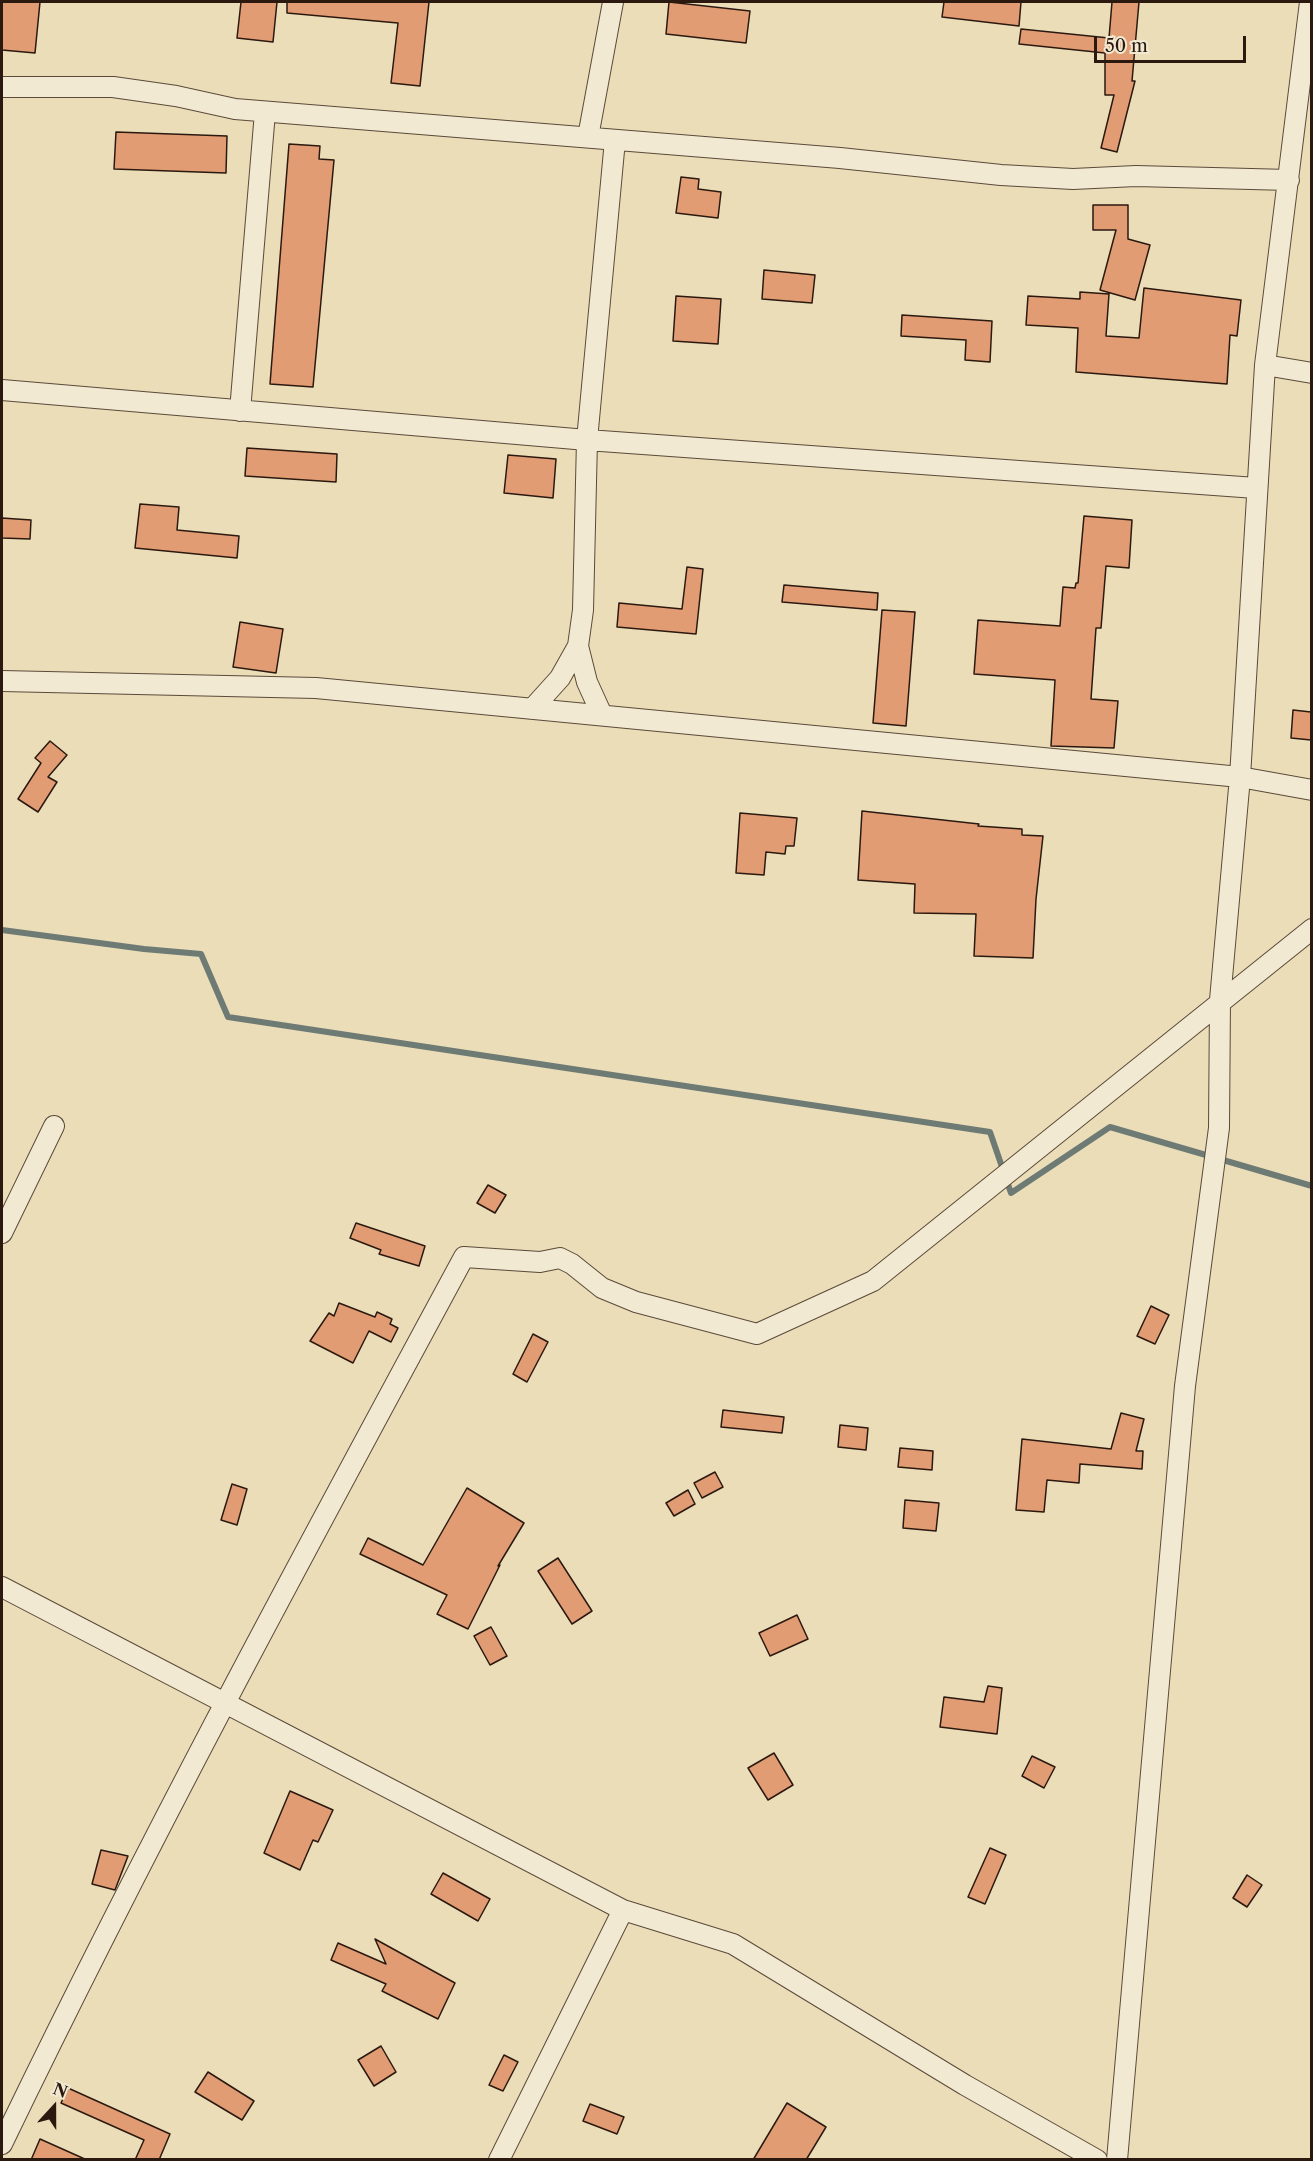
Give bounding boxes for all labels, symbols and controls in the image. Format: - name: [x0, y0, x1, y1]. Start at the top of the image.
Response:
- scale bar: [1097, 24, 1248, 62]
- text: 50 m: [1105, 35, 1148, 57]
- north arrow: [24, 2077, 84, 2137]
- text: N: [50, 2078, 71, 2102]

